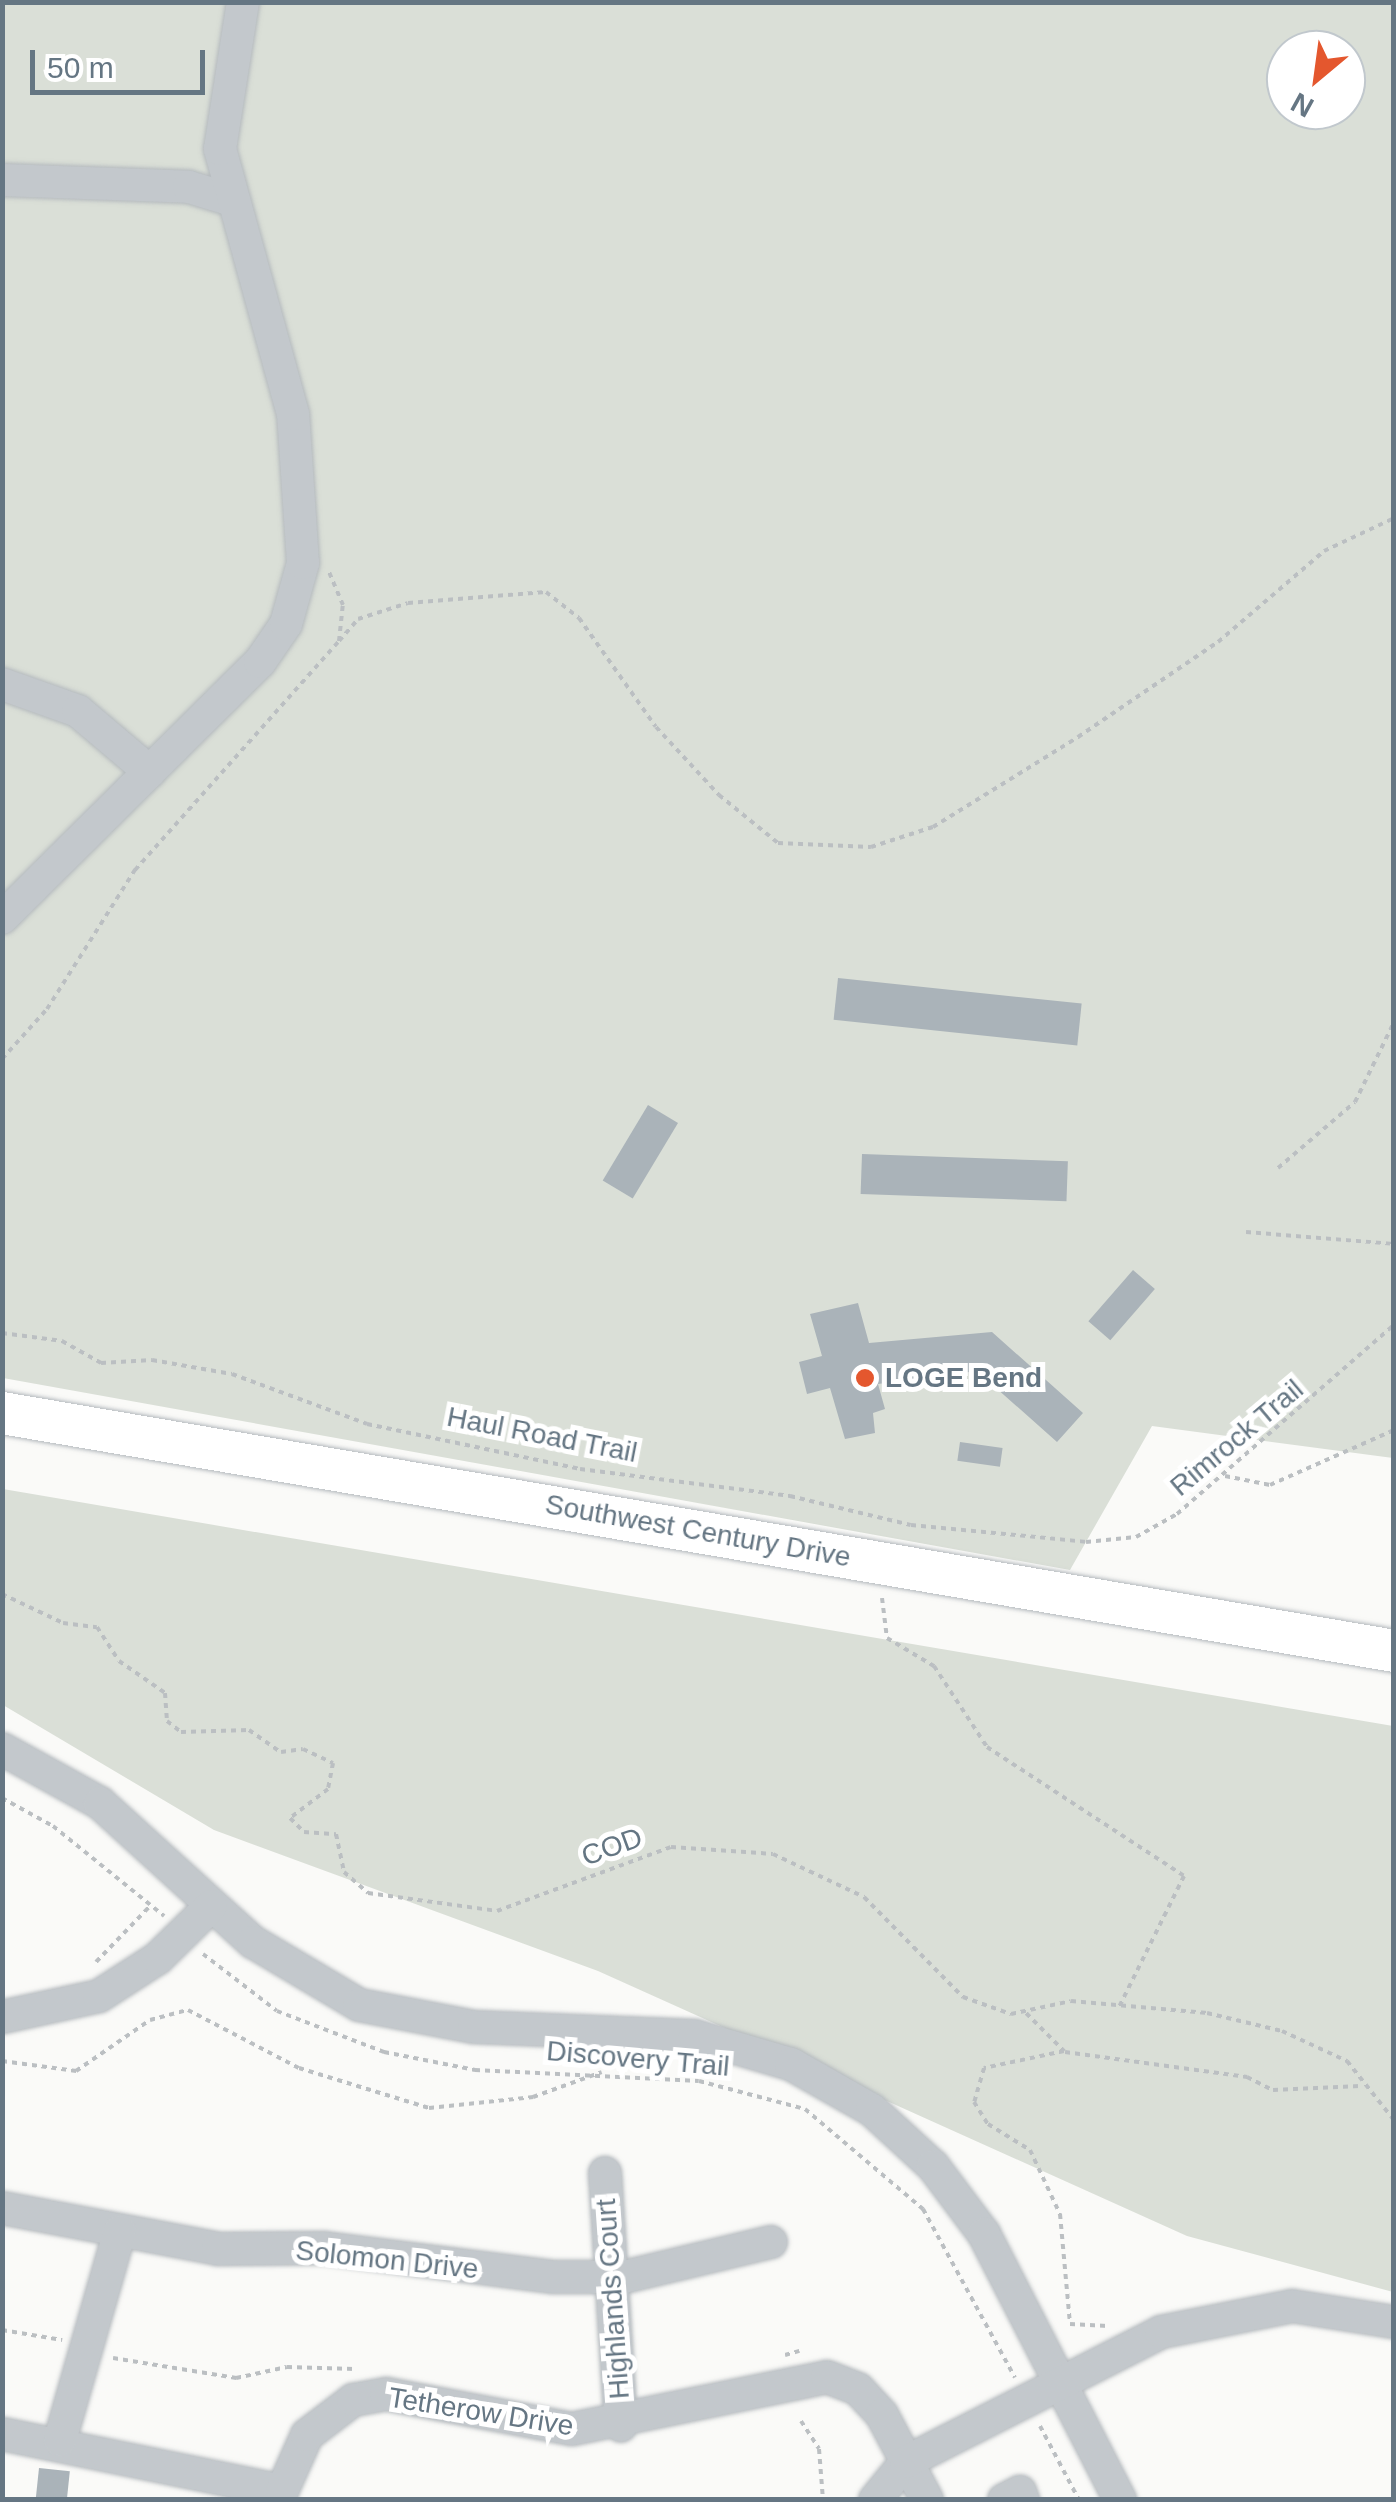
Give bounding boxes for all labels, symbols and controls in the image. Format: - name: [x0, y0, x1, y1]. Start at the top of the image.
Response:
- scale bar: [35, 30, 210, 92]
- north arrow: [1266, 30, 1366, 130]
- text: 50 m: [47, 51, 114, 84]
- text: N: [1286, 86, 1319, 123]
- place label: LOGE Bend: [885, 1361, 1042, 1395]
- marker: LOGE Bend: [854, 1367, 876, 1389]
- street label: Rimrock Trail: [1163, 1372, 1311, 1504]
- street label: Haul Road Trail: [444, 1400, 640, 1470]
- street label: Southwest Century Drive: [543, 1488, 853, 1574]
- street label: COD: [577, 1821, 647, 1873]
- street label: Discovery Trail: [545, 2034, 731, 2084]
- street label: Highlands Court: [589, 2198, 637, 2400]
- street label: Solomon Drive: [294, 2234, 480, 2286]
- street label: Tetherow Drive: [386, 2381, 576, 2443]

